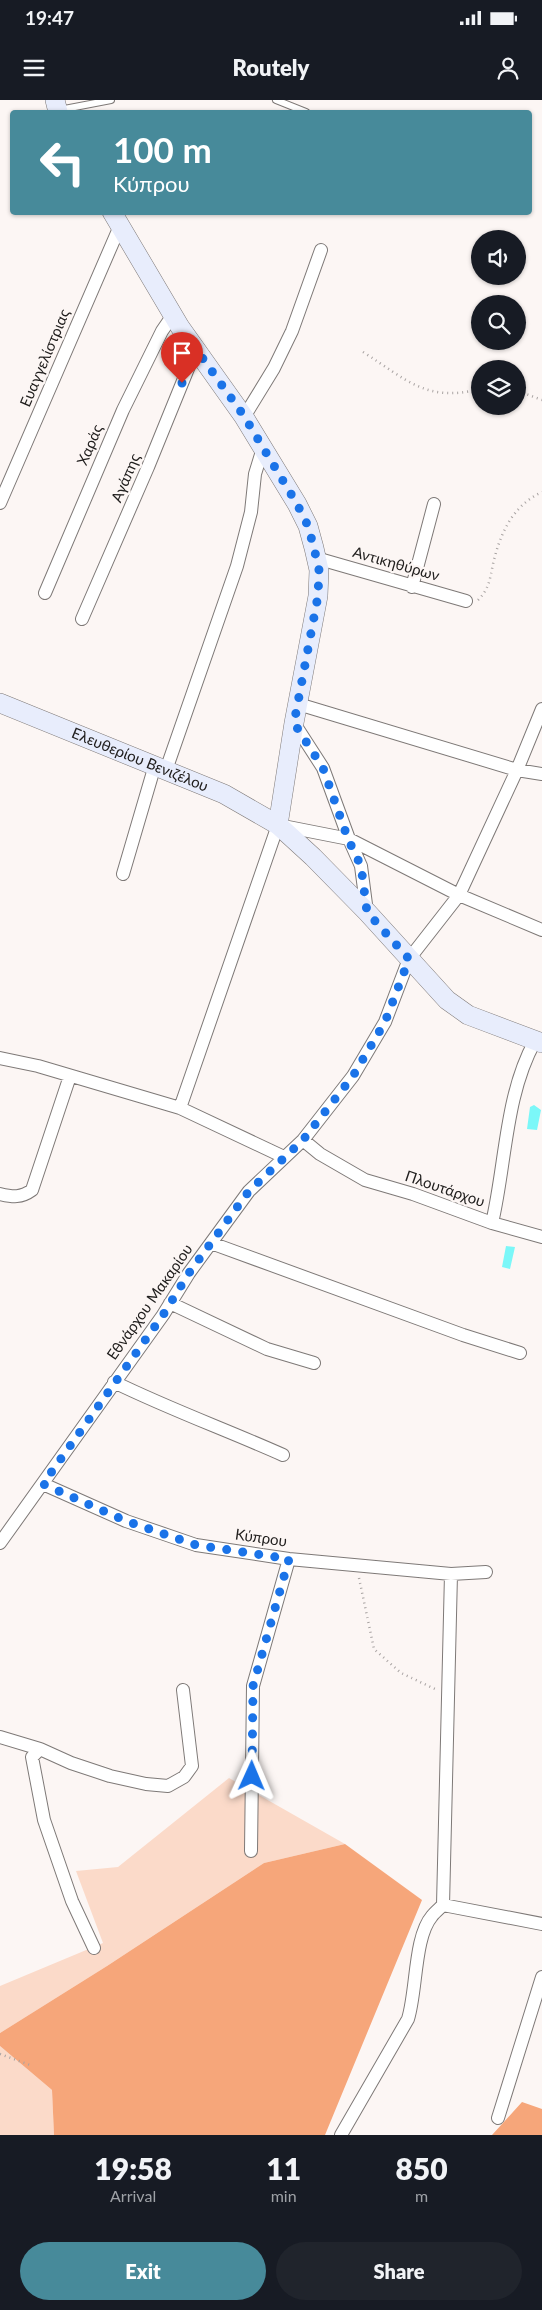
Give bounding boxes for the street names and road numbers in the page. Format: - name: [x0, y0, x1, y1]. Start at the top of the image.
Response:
- street label: Ευαγγελίστριας: [15, 306, 73, 409]
- street label: Χαράς: [73, 422, 106, 468]
- street label: Αγάπης: [107, 451, 143, 505]
- street label: Αντικηθύρων: [351, 542, 442, 584]
- street label: Ελευθερίου Βενιζέλου: [69, 723, 211, 795]
- street label: Πλουτάρχου: [403, 1166, 488, 1210]
- street label: Εθνάρχου Μακαρίου: [103, 1240, 196, 1363]
- street label: Κύπρου: [234, 1524, 288, 1550]

